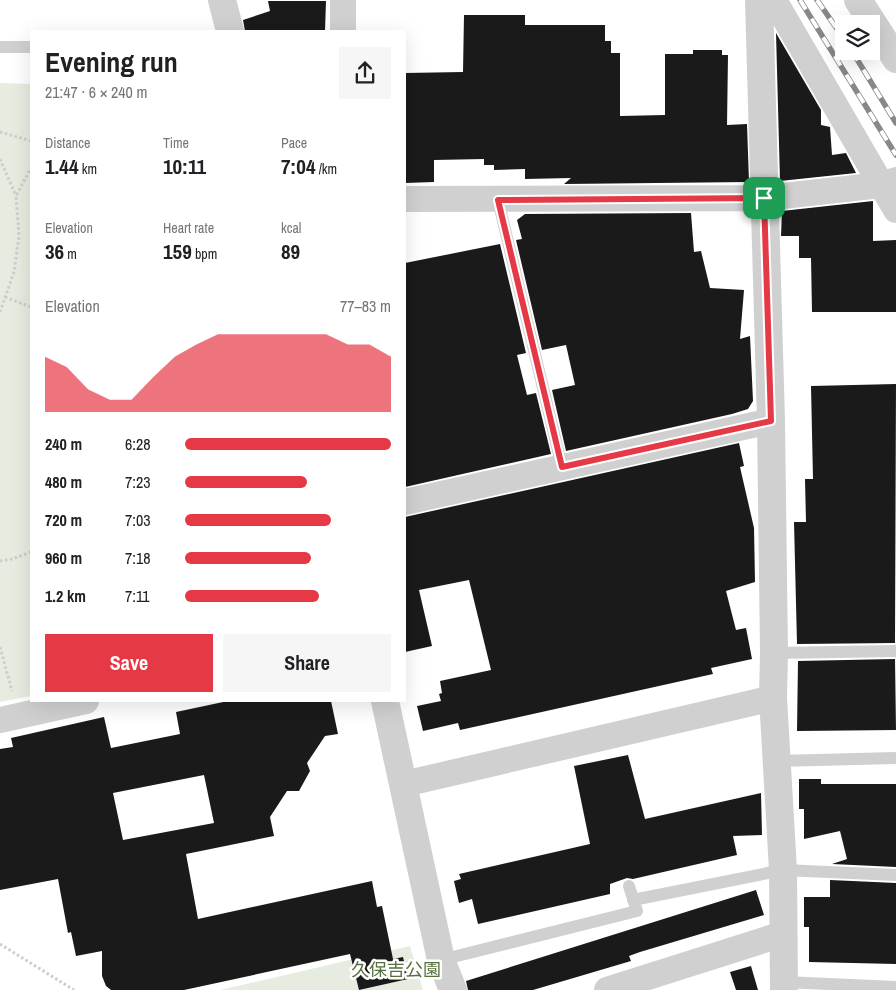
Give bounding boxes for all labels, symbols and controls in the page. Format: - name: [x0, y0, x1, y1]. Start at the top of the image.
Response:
- map controls: [835, 15, 880, 60]
- button: layers: [835, 15, 880, 60]
- text: Evening run: [45, 43, 178, 81]
- button: share: [339, 47, 391, 99]
- text: 21:47 · 6 × 240 m: [45, 81, 148, 103]
- text: Distance: [45, 134, 90, 152]
- text: Time: [163, 134, 189, 152]
- text: Pace: [281, 134, 307, 152]
- text: 1.44: [45, 152, 79, 181]
- text: 10:11: [163, 152, 206, 181]
- text: 7:04: [281, 152, 315, 181]
- text: km: [79, 160, 97, 178]
- text: /km: [315, 160, 337, 178]
- pin: [743, 177, 785, 219]
- icon: arrive: [750, 184, 778, 212]
- text: Elevation: [45, 219, 93, 237]
- text: Heart rate: [163, 219, 214, 237]
- text: kcal: [281, 219, 301, 237]
- text: 36: [45, 237, 64, 266]
- text: 159: [163, 237, 192, 266]
- text: 89: [281, 237, 300, 266]
- text: m: [64, 245, 77, 263]
- text: bpm: [192, 245, 217, 263]
- text: Elevation: [45, 295, 100, 317]
- text: 77–83 m: [340, 295, 391, 317]
- text: 240 m: [45, 433, 82, 455]
- text: 6:28: [125, 433, 151, 455]
- text: 480 m: [45, 471, 82, 493]
- text: 7:23: [125, 471, 151, 493]
- text: 720 m: [45, 509, 82, 531]
- text: 7:03: [125, 509, 151, 531]
- text: 960 m: [45, 547, 82, 569]
- text: 7:18: [125, 547, 151, 569]
- text: 1.2 km: [45, 585, 86, 607]
- text: 7:11: [125, 585, 150, 607]
- button: Save: [45, 634, 213, 692]
- button: Share: [223, 634, 391, 692]
- park label: 久保吉公園: [351, 957, 441, 982]

